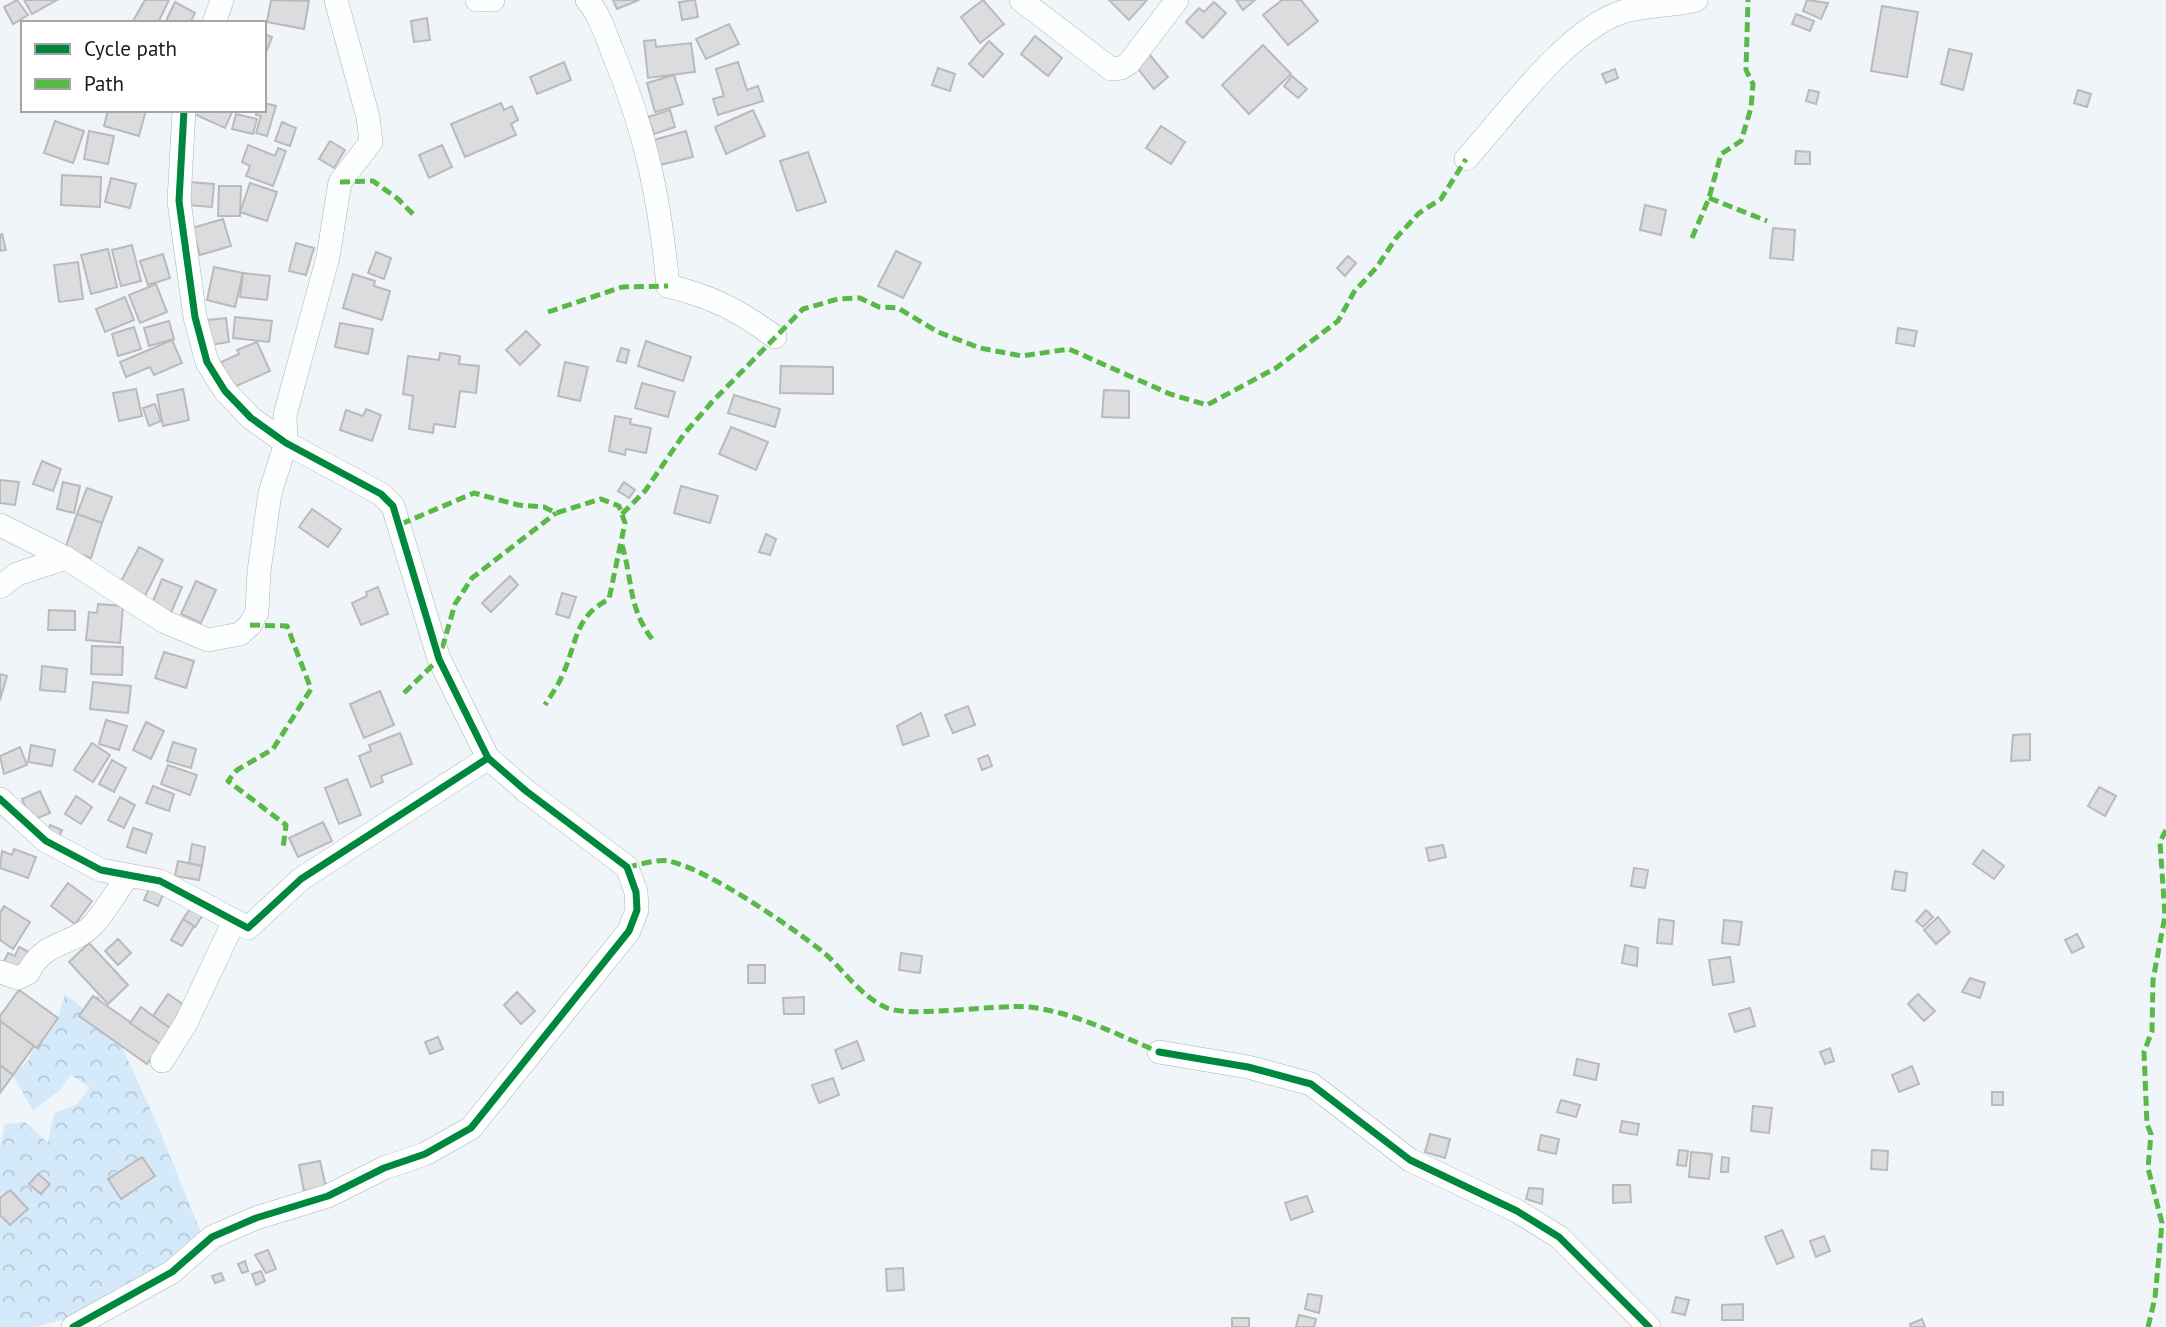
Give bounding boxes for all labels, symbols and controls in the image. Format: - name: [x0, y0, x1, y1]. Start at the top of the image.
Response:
- legend: [21, 21, 266, 112]
- text: Cycle path: [84, 35, 177, 62]
- text: Path: [84, 70, 124, 97]

